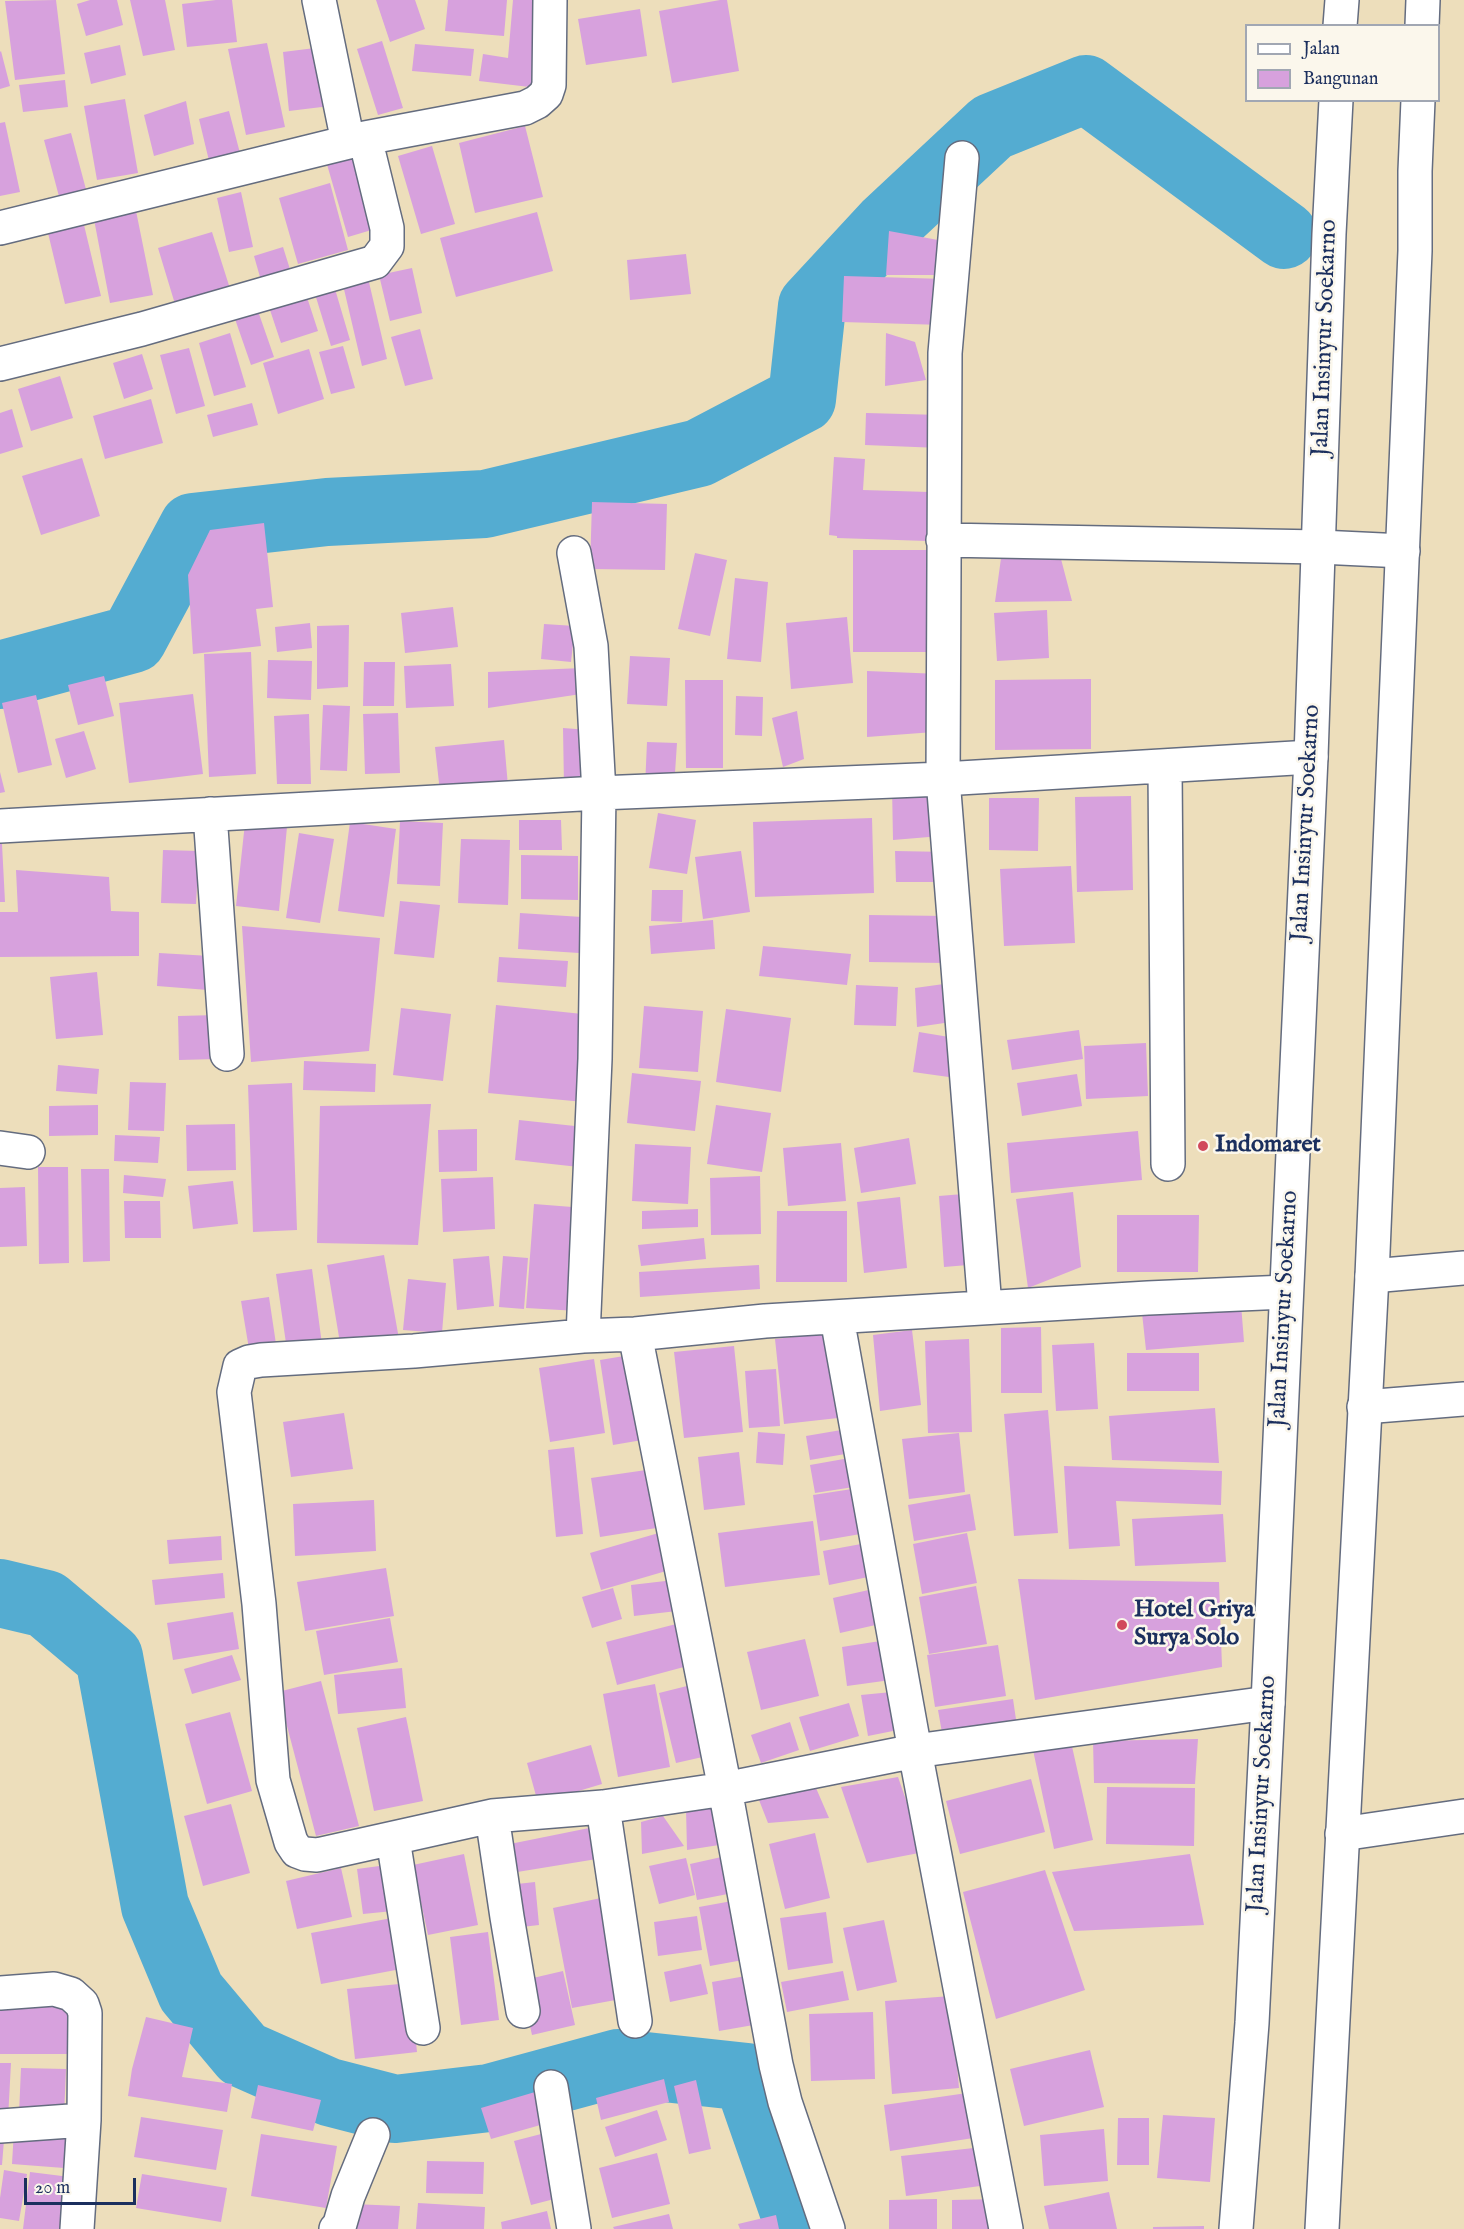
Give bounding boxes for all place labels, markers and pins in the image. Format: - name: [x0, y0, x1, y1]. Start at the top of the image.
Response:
- place label: Indomaret: [1215, 1132, 1321, 1160]
- marker: Indomaret: [1196, 1139, 1210, 1153]
- place label: Hotel Griya Surya Solo: [1134, 1597, 1254, 1653]
- marker: Hotel Griya Surya Solo: [1115, 1618, 1129, 1632]

